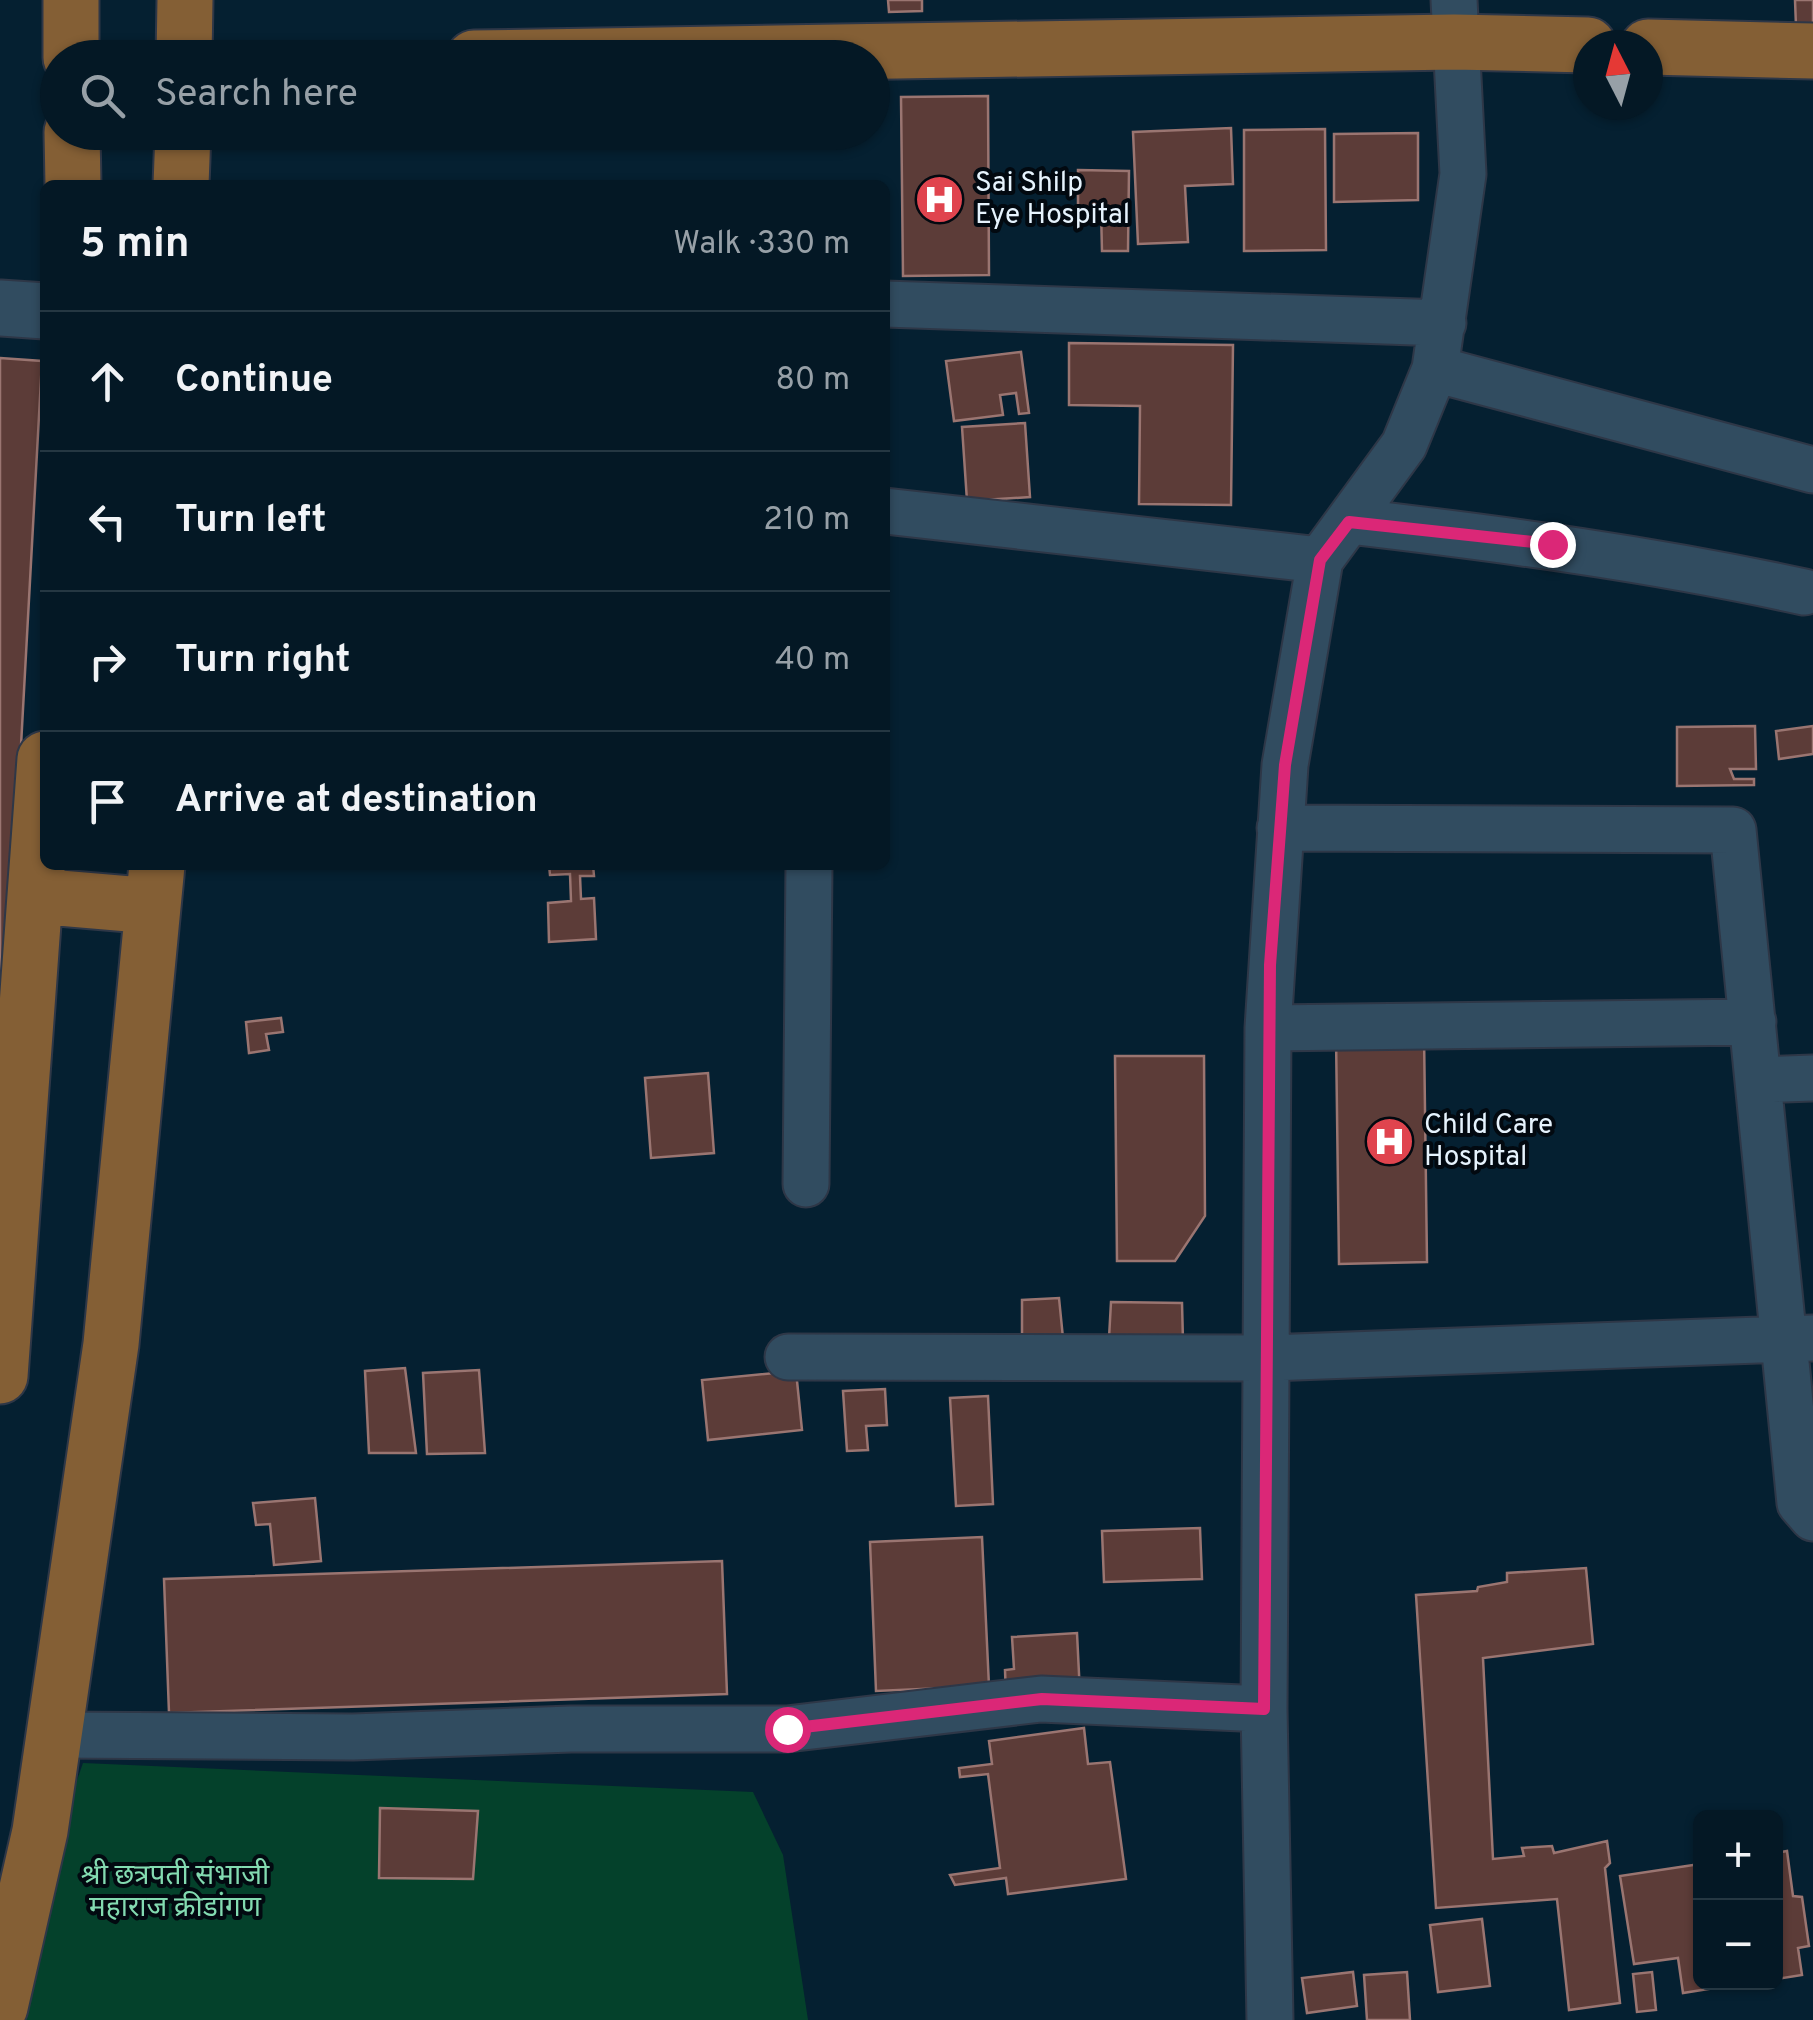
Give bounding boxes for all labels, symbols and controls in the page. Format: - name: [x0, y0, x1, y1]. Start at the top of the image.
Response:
- north arrow: [1573, 30, 1663, 120]
- search box: [40, 40, 890, 150]
- icon: search: [75, 68, 130, 123]
- text: Search here: [155, 71, 358, 120]
- place label: Sai Shilp Eye Hospital: [975, 166, 1130, 234]
- hospital icon: Sai Shilp Eye Hospital: [914, 174, 966, 226]
- text: 5 min: [80, 219, 190, 272]
- text: Walk · 330 m: [673, 225, 850, 265]
- icon: ahead: [80, 354, 135, 409]
- text: Continue: [175, 357, 333, 406]
- text: 80 m: [776, 361, 850, 401]
- icon: left: [80, 494, 135, 549]
- text: Turn left: [175, 497, 327, 546]
- text: 210 m: [763, 501, 850, 541]
- route end: [1530, 522, 1576, 568]
- icon: right: [80, 634, 135, 689]
- text: Turn right: [175, 637, 350, 686]
- text: 40 m: [775, 641, 850, 681]
- icon: arrive: [80, 774, 135, 829]
- text: Arrive at destination: [175, 777, 538, 826]
- place label: Child Care Hospital: [1424, 1108, 1553, 1176]
- hospital icon: Child Care Hospital: [1363, 1116, 1415, 1168]
- route start: [765, 1707, 811, 1753]
- map controls: [1693, 1810, 1783, 1990]
- button: +: [1693, 1810, 1783, 1900]
- park label: श्री छत्रपती संभाजी महाराज क्रीडांगण: [81, 1858, 270, 1927]
- button: −: [1693, 1900, 1783, 1990]

